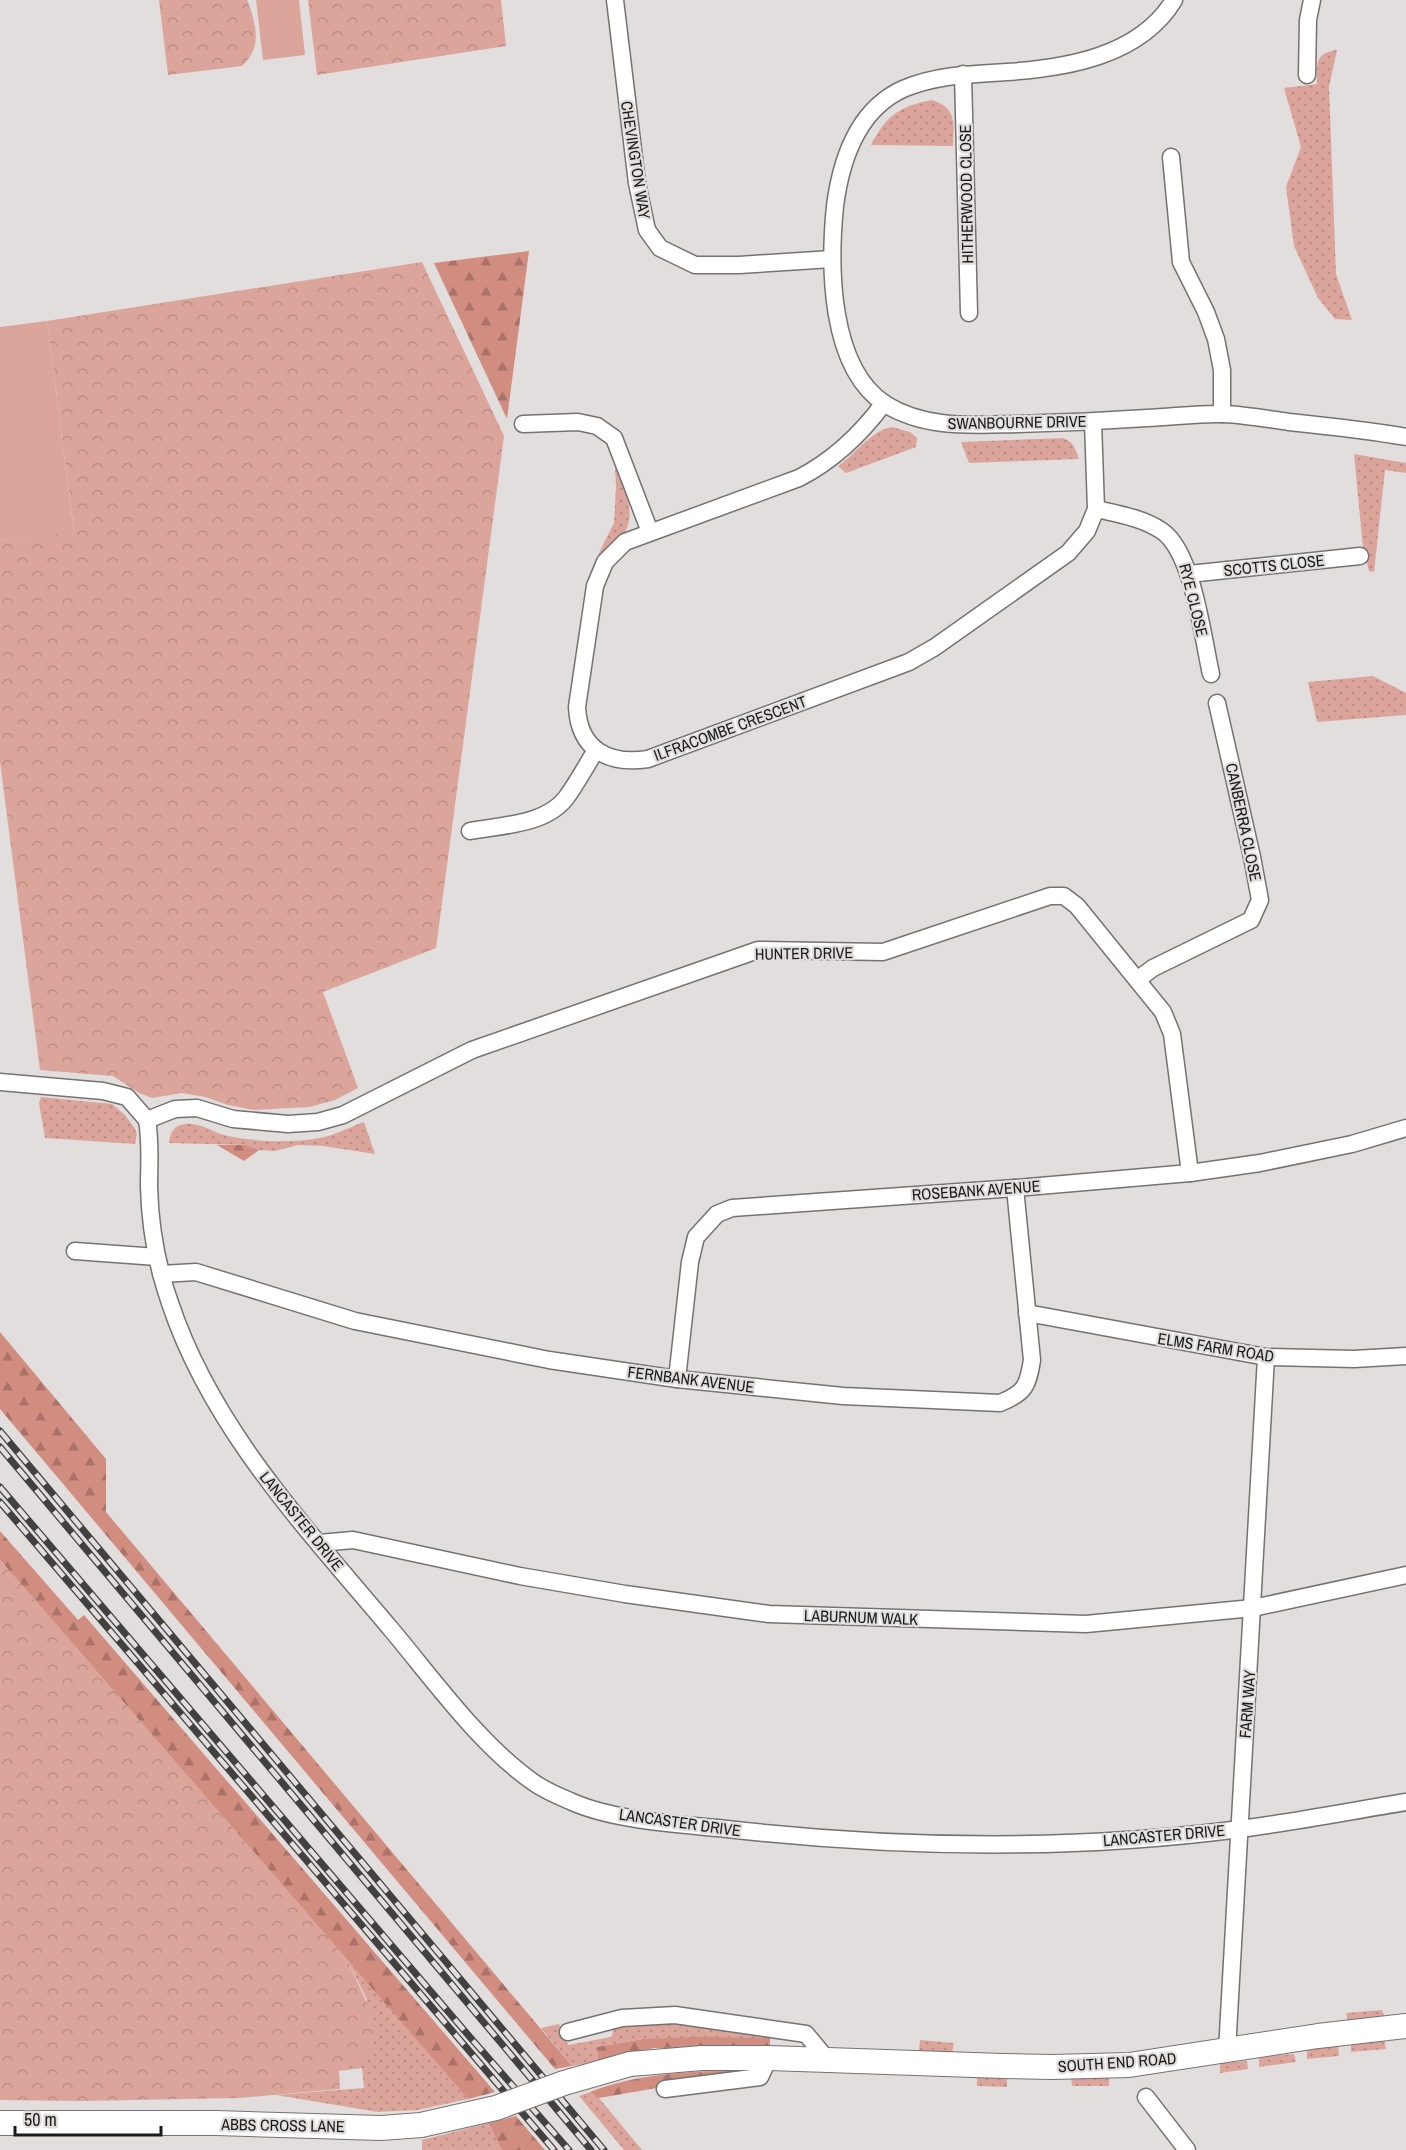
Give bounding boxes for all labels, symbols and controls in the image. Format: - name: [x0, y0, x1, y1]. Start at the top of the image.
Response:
- street label: CHEVINGTON WAY: [616, 99, 656, 221]
- street label: HITHERWOOD CLOSE: [954, 124, 978, 264]
- street label: SWANBOURNE DRIVE: [947, 410, 1087, 434]
- street label: SCOTTS CLOSE: [1222, 549, 1326, 581]
- street label: RYE CLOSE: [1174, 561, 1214, 639]
- street label: ILFRACOMBE CRESCENT: [651, 690, 809, 766]
- street label: CANBERRA CLOSE: [1221, 761, 1267, 883]
- street label: HUNTER DRIVE: [755, 941, 853, 965]
- street label: ROSEBANK AVENUE: [911, 1175, 1041, 1205]
- street label: ELMS FARM ROAD: [1156, 1327, 1276, 1367]
- street label: FERNBANK AVENUE: [626, 1360, 756, 1398]
- street label: LANCASTER DRIVE: [255, 1466, 349, 1576]
- street label: LABURNUM WALK: [804, 1604, 919, 1630]
- street label: FARM WAY: [1234, 1669, 1260, 1739]
- street label: LANCASTER DRIVE: [618, 1803, 742, 1841]
- street label: LANCASTER DRIVE: [1102, 1819, 1226, 1851]
- street label: SOUTH END ROAD: [1057, 2047, 1177, 2077]
- scale bar: [15, 2099, 160, 2137]
- text: 50 m: [24, 2107, 57, 2132]
- street label: ABBS CROSS LANE: [220, 2113, 345, 2137]

